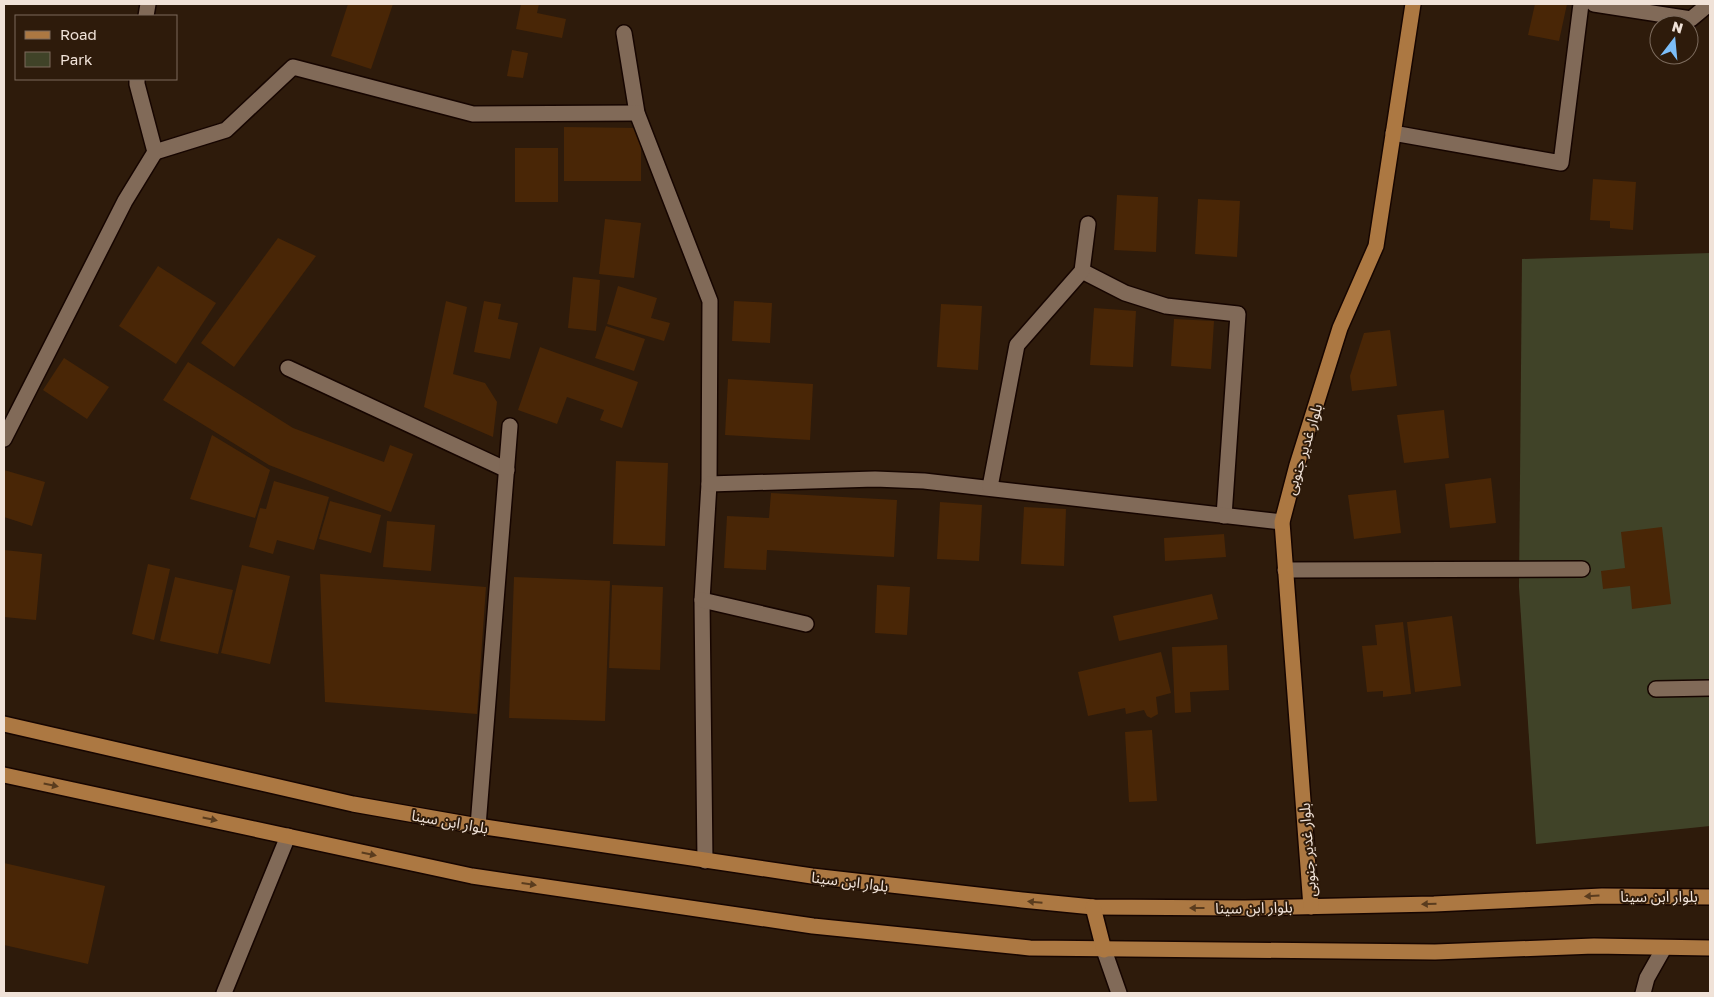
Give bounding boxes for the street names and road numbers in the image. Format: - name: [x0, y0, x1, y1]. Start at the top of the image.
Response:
- street label: بلوار غدیر جنوبی: [1281, 401, 1326, 497]
- street label: بلوار غدیر جنوبی: [1295, 802, 1320, 898]
- street label: بلوار ابن سینا: [410, 805, 490, 838]
- street label: بلوار ابن سینا: [810, 867, 890, 896]
- street label: بلوار ابن سینا: [1620, 887, 1698, 906]
- street label: بلوار ابن سینا: [1215, 897, 1293, 918]

